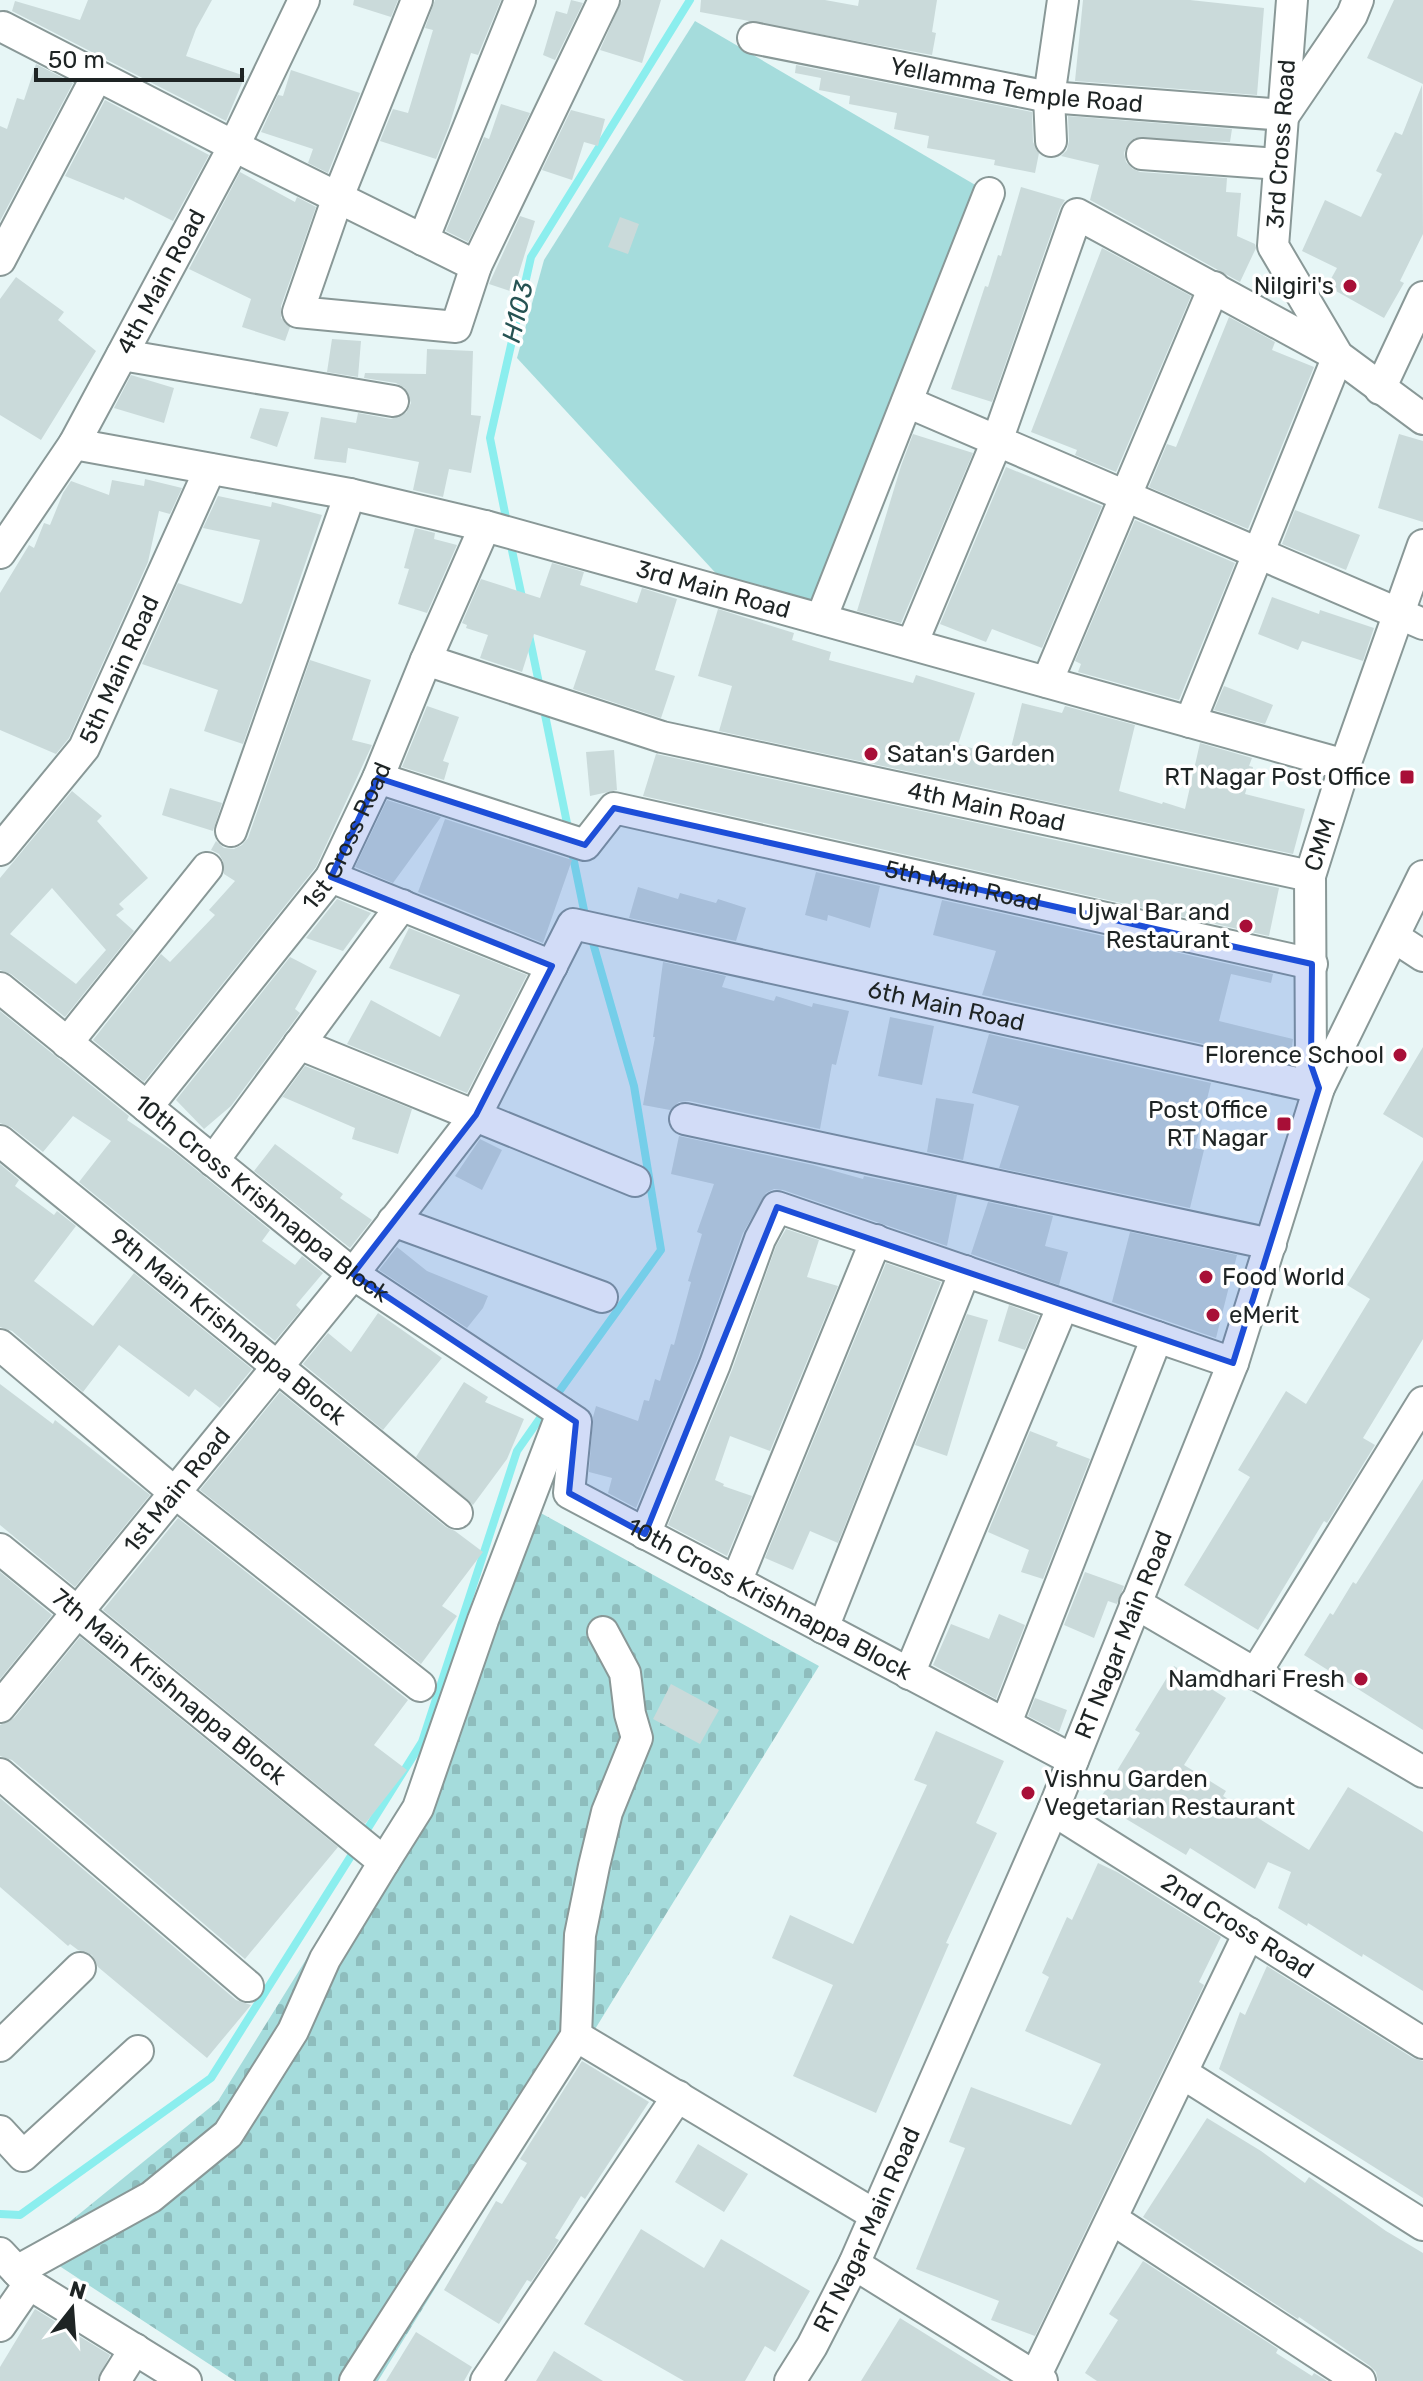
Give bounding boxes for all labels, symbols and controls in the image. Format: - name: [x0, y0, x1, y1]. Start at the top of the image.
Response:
- scale bar: [36, 32, 242, 82]
- text: 50 m: [48, 46, 105, 74]
- street label: Yellamma Temple Road: [888, 52, 1144, 118]
- street label: 3rd Cross Road: [1261, 59, 1301, 229]
- street label: 4th Main Road: [111, 204, 211, 359]
- place label: Nilgiri's: [1254, 272, 1334, 300]
- water label: H103: [496, 277, 540, 346]
- marker: Nilgiri's: [1341, 277, 1359, 295]
- street label: 3rd Main Road: [633, 555, 793, 624]
- street label: 5th Main Road: [74, 591, 165, 748]
- place label: Satan's Garden: [887, 740, 1055, 768]
- marker: Satan's Garden: [862, 745, 880, 763]
- street label: 1st Cross Road: [296, 758, 397, 916]
- place label: RT Nagar Post Office: [1164, 763, 1391, 791]
- marker: RT Nagar Post Office: [1398, 768, 1416, 786]
- street label: 4th Main Road: [905, 776, 1068, 837]
- street label: CMM: [1298, 815, 1341, 875]
- street label: 5th Main Road: [882, 855, 1044, 917]
- place label: Ujwal Bar and Restaurant: [1077, 898, 1230, 954]
- marker: Ujwal Bar and Restaurant: [1237, 917, 1255, 935]
- street label: 6th Main Road: [865, 975, 1027, 1037]
- place label: Florence School: [1205, 1041, 1384, 1069]
- marker: Florence School: [1391, 1046, 1409, 1064]
- street label: 10th Cross Krishnappa Block: [129, 1089, 395, 1308]
- place label: Post Office RT Nagar: [1148, 1096, 1268, 1152]
- marker: Post Office RT Nagar: [1275, 1115, 1293, 1133]
- street label: 9th Main Krishnappa Block: [104, 1222, 352, 1431]
- place label: Food World: [1222, 1263, 1345, 1291]
- marker: Food World: [1197, 1268, 1215, 1286]
- place label: eMerit: [1229, 1301, 1299, 1329]
- marker: eMerit: [1204, 1306, 1222, 1324]
- street label: 1st Main Road: [118, 1422, 236, 1558]
- street label: 10th Cross Krishnappa Block: [622, 1512, 917, 1686]
- street label: RT Nagar Main Road: [1069, 1527, 1178, 1743]
- street label: 7th Main Krishnappa Block: [46, 1583, 292, 1791]
- place label: Namdhari Fresh: [1168, 1665, 1345, 1693]
- marker: Namdhari Fresh: [1352, 1670, 1370, 1688]
- place label: Vishnu Garden Vegetarian Restaurant: [1044, 1765, 1295, 1821]
- marker: Vishnu Garden Vegetarian Restaurant: [1019, 1784, 1037, 1802]
- street label: 2nd Cross Road: [1156, 1868, 1319, 1985]
- street label: RT Nagar Main Road: [808, 2123, 926, 2337]
- north arrow: [32, 2269, 112, 2349]
- text: N: [66, 2275, 89, 2306]

